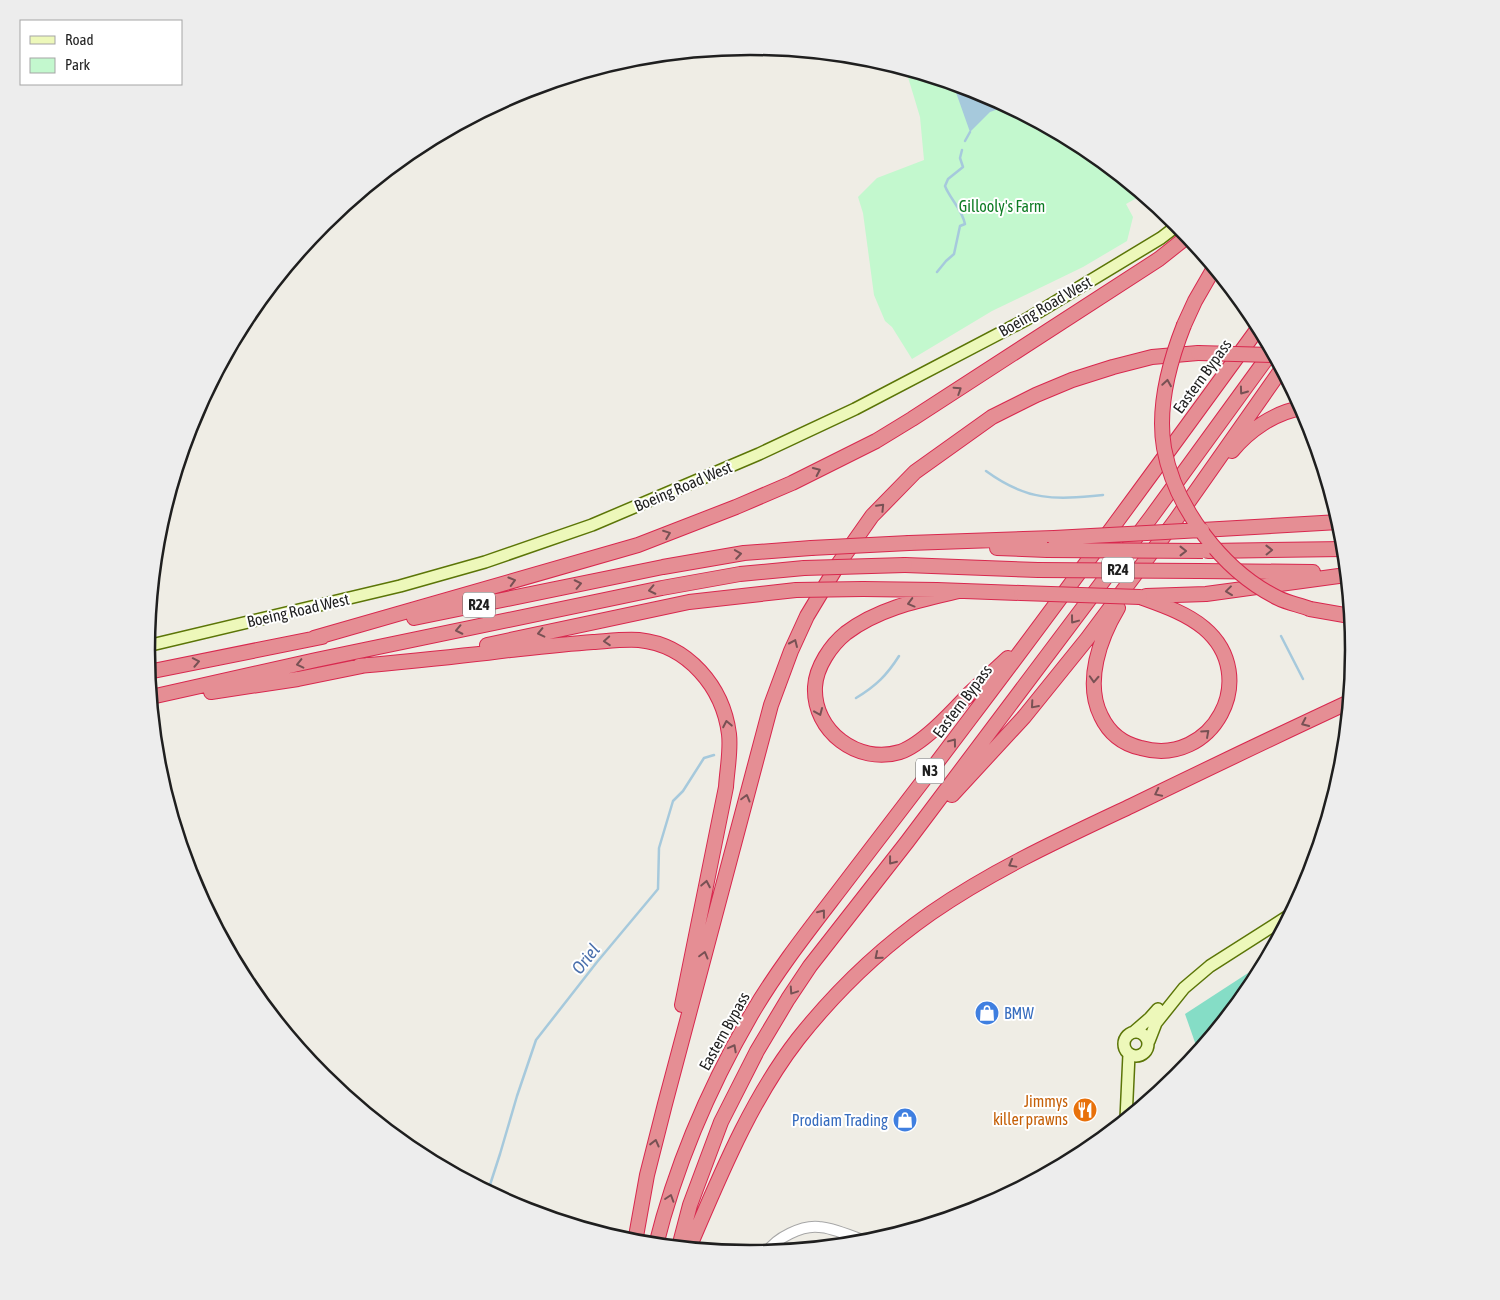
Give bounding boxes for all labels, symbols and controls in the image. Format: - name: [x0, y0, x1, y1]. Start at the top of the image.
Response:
- legend: [20, 20, 182, 85]
- text: Road: [65, 31, 94, 48]
- text: Park: [65, 56, 90, 73]
- park label: Gillooly's Farm: [959, 197, 1045, 216]
- street label: Boeing Road West: [995, 272, 1095, 341]
- street label: Eastern Bypass: [1169, 335, 1236, 417]
- one-way arrow: [1161, 379, 1171, 387]
- one-way arrow: [1240, 385, 1249, 394]
- one-way arrow: [952, 386, 961, 396]
- street label: Boeing Road West: [631, 457, 735, 516]
- one-way arrow: [812, 467, 821, 477]
- one-way arrow: [875, 503, 884, 512]
- one-way arrow: [662, 529, 671, 540]
- one-way arrow: [1266, 545, 1273, 555]
- one-way arrow: [1180, 546, 1187, 556]
- one-way arrow: [734, 550, 742, 560]
- road number: R24: [1102, 558, 1134, 582]
- one-way arrow: [507, 577, 515, 587]
- one-way arrow: [574, 579, 583, 590]
- one-way arrow: [648, 584, 657, 594]
- one-way arrow: [1224, 585, 1232, 596]
- street label: Boeing Road West: [245, 589, 351, 631]
- road number: R24: [463, 592, 495, 618]
- one-way arrow: [908, 597, 916, 607]
- one-way arrow: [1071, 614, 1080, 624]
- one-way arrow: [455, 624, 464, 635]
- one-way arrow: [537, 627, 546, 638]
- one-way arrow: [602, 635, 610, 646]
- one-way arrow: [788, 639, 799, 648]
- one-way arrow: [192, 657, 201, 668]
- one-way arrow: [296, 658, 305, 669]
- street label: Eastern Bypass: [929, 661, 996, 742]
- one-way arrow: [1089, 675, 1100, 683]
- one-way arrow: [1031, 700, 1040, 709]
- one-way arrow: [813, 707, 824, 716]
- one-way arrow: [1301, 717, 1310, 727]
- one-way arrow: [723, 719, 733, 728]
- one-way arrow: [1201, 730, 1210, 739]
- one-way arrow: [947, 739, 955, 748]
- road number: N3: [916, 758, 944, 784]
- one-way arrow: [1154, 786, 1163, 797]
- one-way arrow: [741, 795, 751, 803]
- one-way arrow: [888, 856, 897, 865]
- one-way arrow: [1008, 858, 1017, 868]
- one-way arrow: [700, 879, 711, 888]
- one-way arrow: [817, 910, 825, 919]
- water label: Oriel: [567, 939, 604, 978]
- one-way arrow: [875, 950, 884, 958]
- one-way arrow: [698, 951, 709, 960]
- one-way arrow: [790, 985, 799, 994]
- street label: Eastern Bypass: [695, 988, 754, 1074]
- shop icon: BMW: [974, 1000, 1000, 1026]
- place label: BMW: [1004, 1004, 1034, 1022]
- one-way arrow: [727, 1045, 737, 1054]
- place label: Jimmys killer prawns: [993, 1092, 1068, 1129]
- restaurant icon: Jimmys killer prawns: [1072, 1097, 1098, 1123]
- shop icon: Prodiam Trading: [892, 1107, 918, 1133]
- place label: Prodiam Trading: [792, 1111, 888, 1130]
- one-way arrow: [649, 1139, 660, 1148]
- one-way arrow: [664, 1194, 674, 1202]

